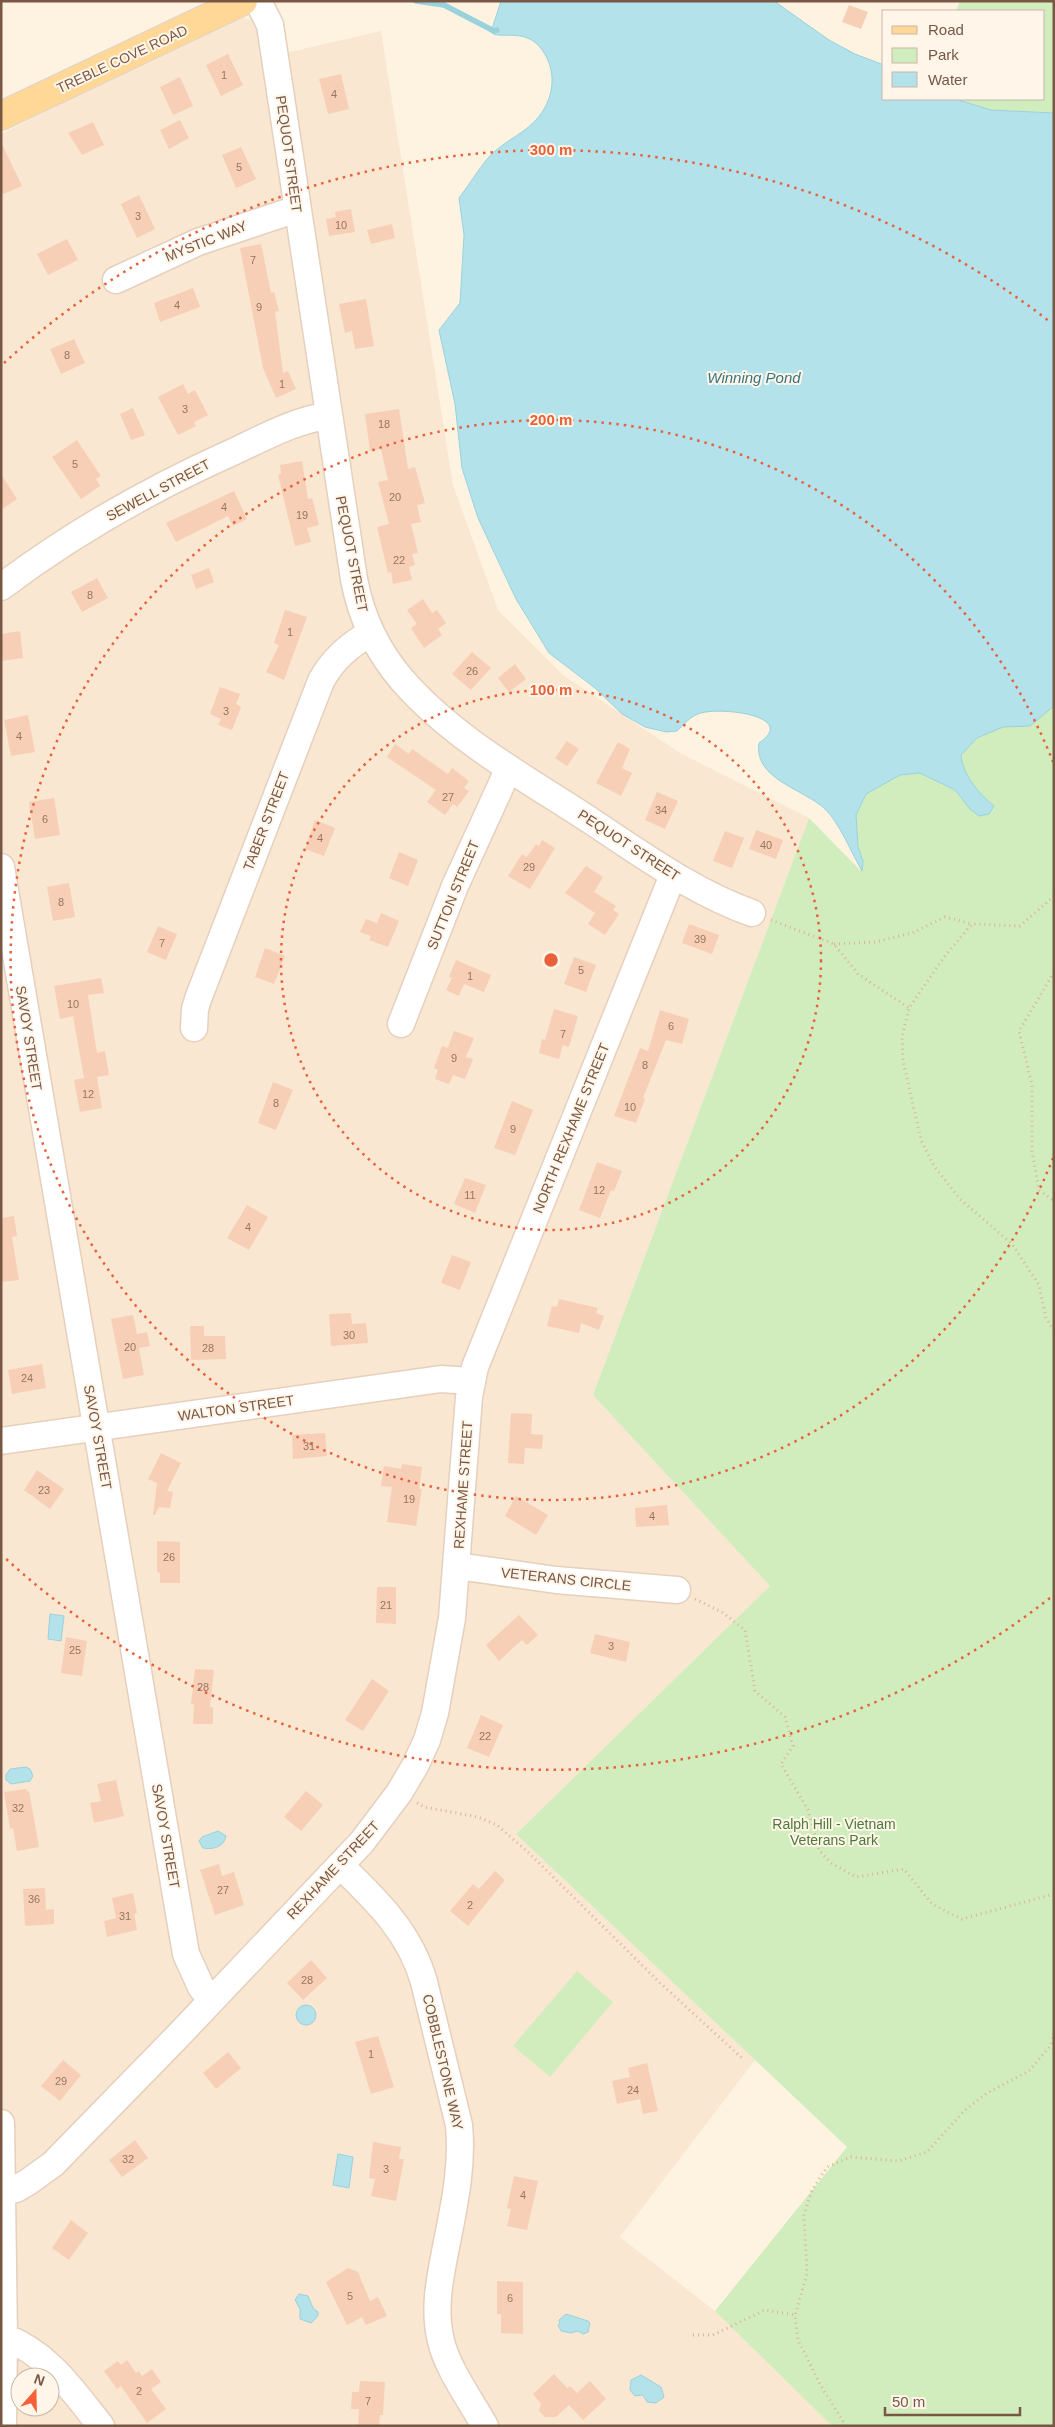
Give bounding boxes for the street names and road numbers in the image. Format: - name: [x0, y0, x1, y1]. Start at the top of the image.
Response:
- street label: TREBLE COVE ROAD: [54, 22, 190, 96]
- street label: PEQUOT STREET: [273, 94, 305, 214]
- street label: MYSTIC WAY: [163, 217, 250, 265]
- street label: SEWELL STREET: [103, 456, 213, 524]
- street label: PEQUOT STREET: [333, 495, 371, 614]
- street label: TABER STREET: [240, 769, 292, 873]
- street label: PEQUOT STREET: [575, 806, 683, 884]
- street label: SUTTON STREET: [424, 838, 482, 952]
- street label: SAVOY STREET: [13, 984, 45, 1092]
- street label: NORTH REXHAME STREET: [530, 1040, 613, 1215]
- street label: SAVOY STREET: [81, 1383, 115, 1491]
- street label: WALTON STREET: [177, 1392, 296, 1424]
- street label: REXHAME STREET: [451, 1420, 475, 1550]
- street label: VETERANS CIRCLE: [500, 1564, 632, 1594]
- street label: SAVOY STREET: [149, 1782, 183, 1890]
- street label: REXHAME STREET: [283, 1817, 383, 1922]
- street label: COBBLESTONE WAY: [420, 1992, 467, 2132]

